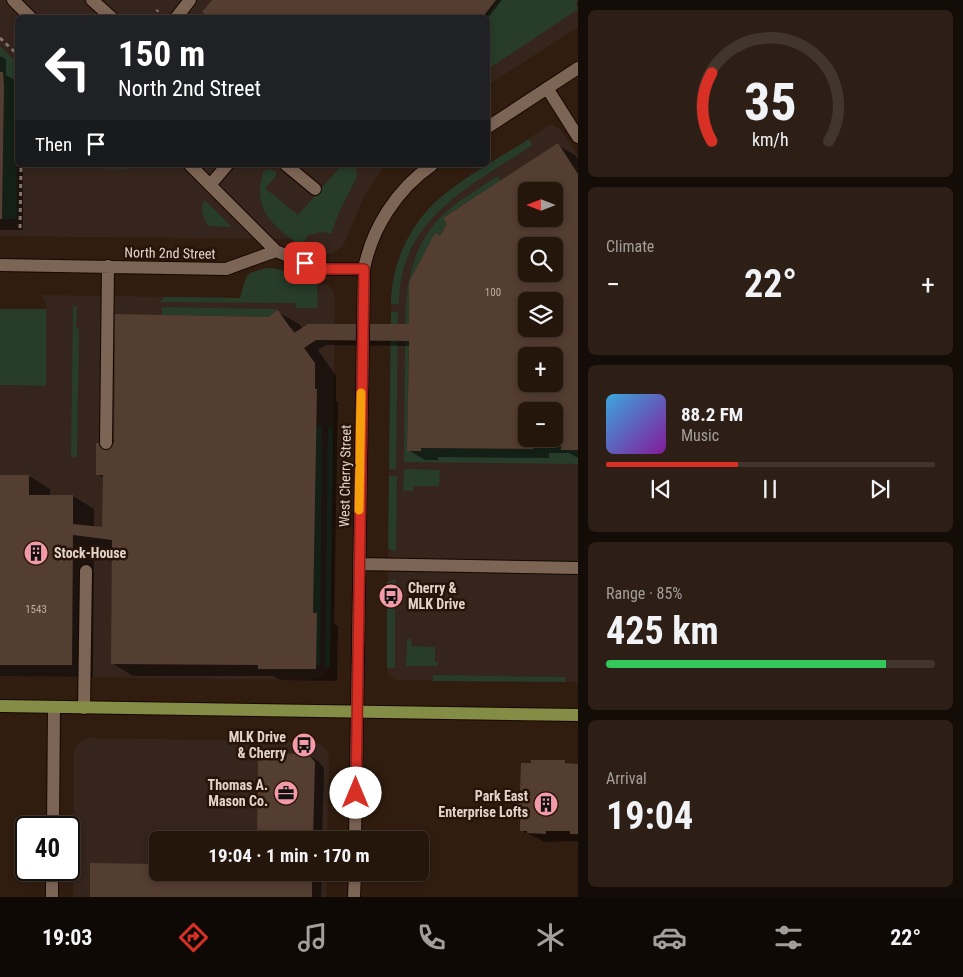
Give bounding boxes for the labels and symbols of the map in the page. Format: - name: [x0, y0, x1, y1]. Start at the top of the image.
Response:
- north arrow: [518, 182, 562, 228]
- pin: [284, 242, 326, 284]
- street label: North 2nd Street: [124, 244, 216, 262]
- house number: 100: [485, 286, 501, 299]
- street label: West Cherry Street: [336, 425, 354, 527]
- building icon: Stock-House: [23, 540, 49, 566]
- place label: Stock-House: [54, 545, 127, 561]
- place label: Cherry & MLK Drive: [408, 580, 466, 612]
- bus stop icon: Cherry & MLK Drive: [378, 583, 404, 609]
- house number: 1543: [25, 603, 47, 616]
- place label: MLK Drive & Cherry: [229, 729, 287, 761]
- bus stop icon: MLK Drive & Cherry: [291, 732, 317, 758]
- position arrow: [329, 766, 381, 818]
- place label: Thomas A. Mason Co.: [208, 777, 268, 809]
- office icon: Thomas A. Mason Co.: [273, 780, 299, 806]
- place label: Park East Enterprise Lofts: [438, 788, 528, 820]
- building icon: Park East Enterprise Lofts: [533, 791, 559, 817]
- speed limit sign: 40: [15, 816, 80, 881]

